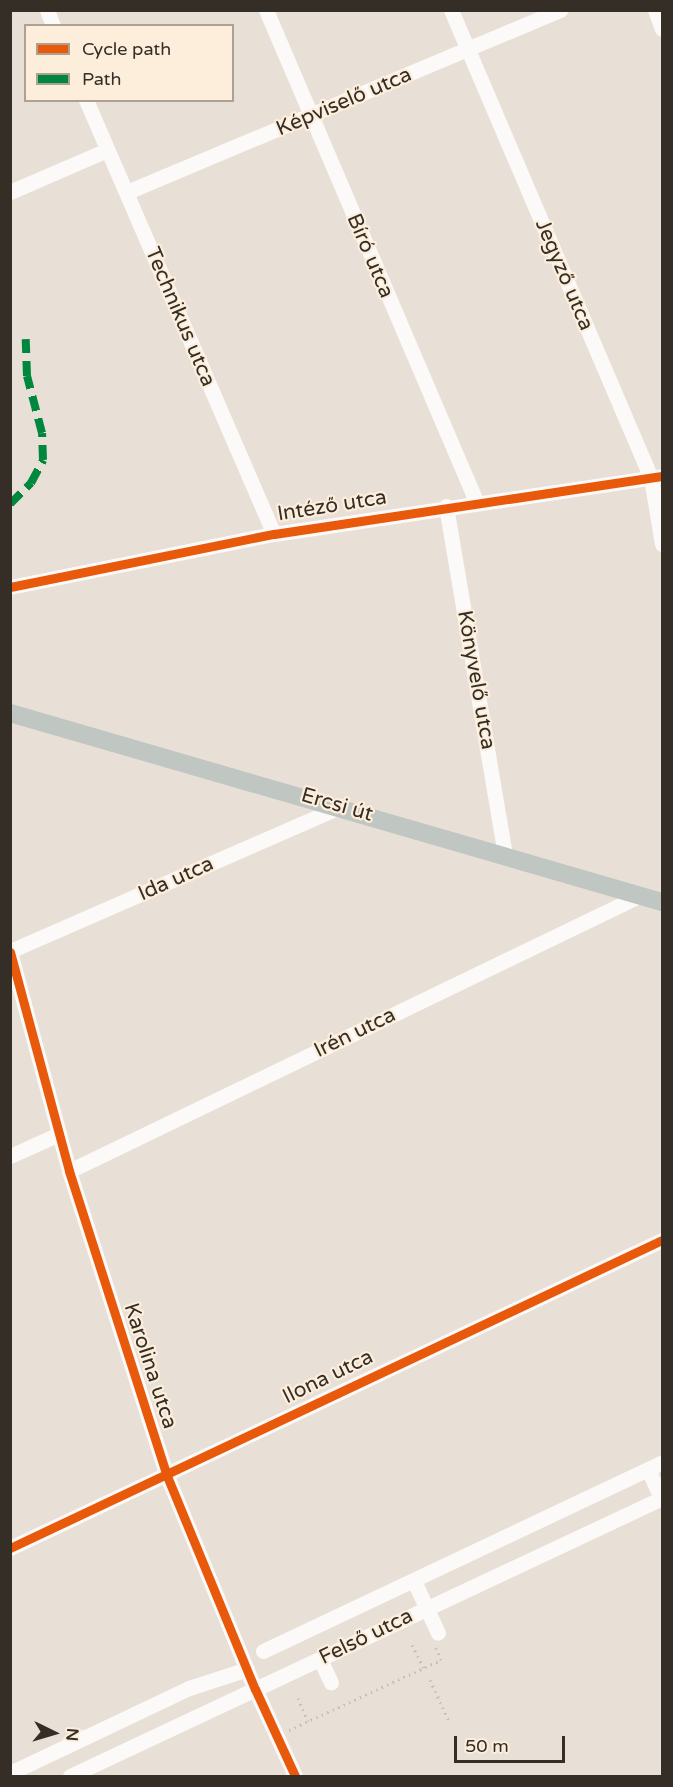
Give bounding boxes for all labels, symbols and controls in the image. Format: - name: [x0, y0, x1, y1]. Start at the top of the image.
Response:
- legend: [24, 24, 234, 102]
- text: Cycle path: [82, 38, 171, 60]
- street label: Képviselő utca: [273, 62, 415, 142]
- text: Path: [82, 68, 121, 90]
- street label: Bíró utca: [341, 210, 399, 302]
- street label: Jegyző utca: [529, 216, 599, 334]
- street label: Technikus utca: [139, 244, 221, 390]
- street label: Intéző utca: [275, 485, 389, 527]
- street label: Könyvelő utca: [451, 609, 501, 751]
- street label: Ercsi út: [298, 783, 376, 827]
- street label: Ida utca: [134, 851, 218, 907]
- street label: Irén utca: [310, 1003, 400, 1063]
- street label: Karolina utca: [118, 1300, 182, 1432]
- street label: Ilona utca: [279, 1344, 377, 1410]
- street label: Felső utca: [315, 1604, 417, 1670]
- north arrow: [24, 1703, 84, 1763]
- scale bar: [457, 1724, 568, 1762]
- text: N: [61, 1727, 82, 1742]
- text: 50 m: [465, 1735, 509, 1757]

